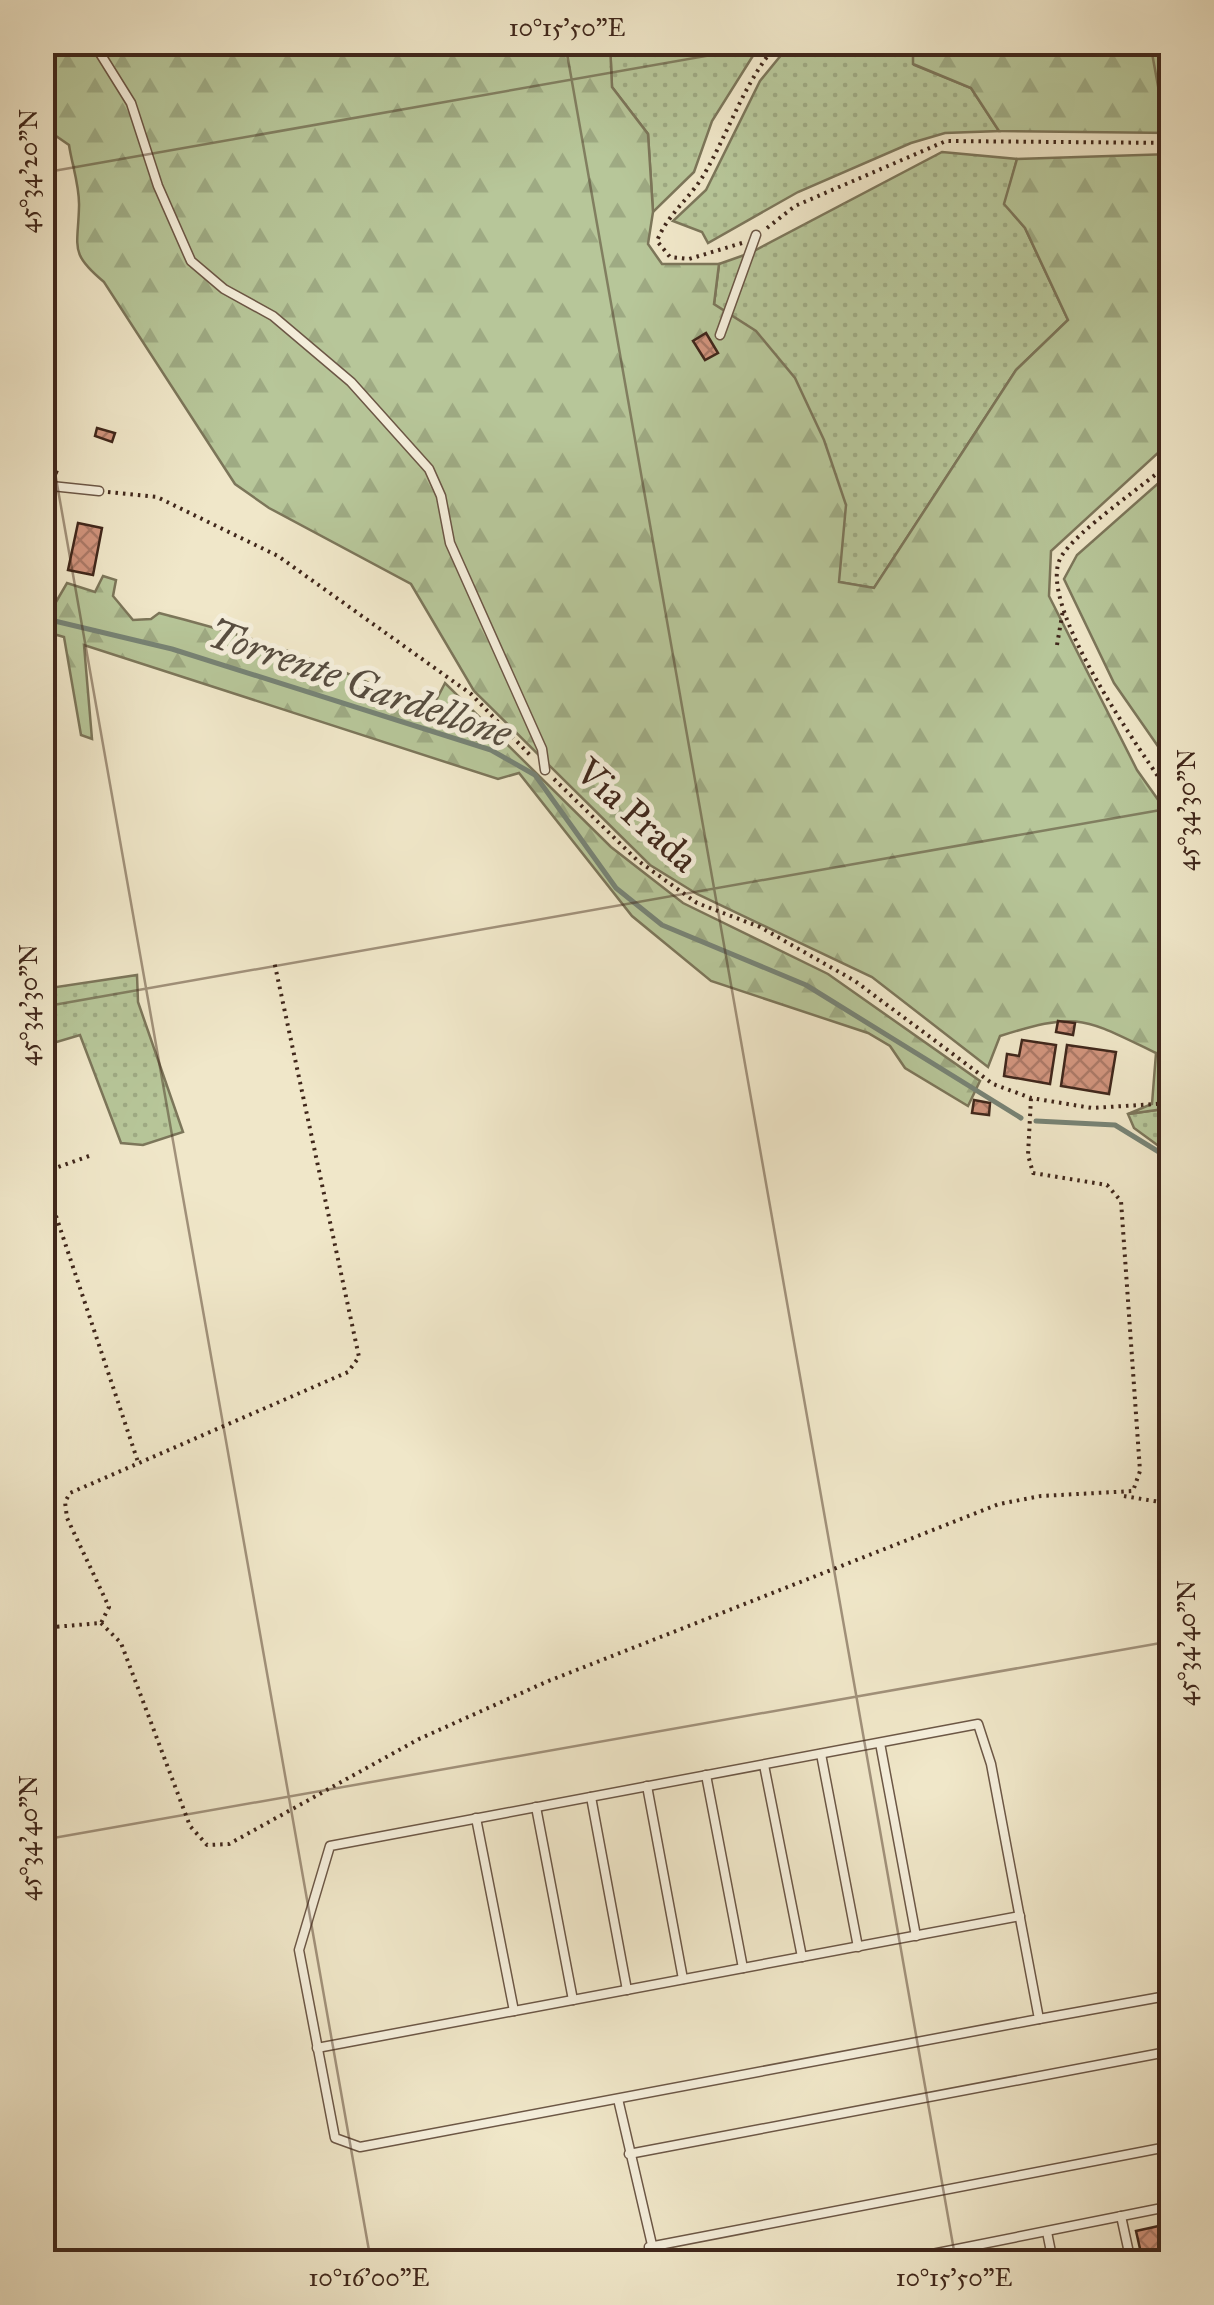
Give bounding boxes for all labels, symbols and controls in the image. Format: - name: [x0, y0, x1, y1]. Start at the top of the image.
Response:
- text: 10°15'50"E: [509, 12, 625, 43]
- text: 45°34'20"N: [13, 109, 44, 233]
- water label: Torrente Gardellone: [202, 609, 519, 759]
- street label: Via Prada: [566, 748, 708, 882]
- text: 45°34'30"N: [1171, 749, 1202, 871]
- text: 45°34'30"N: [13, 944, 44, 1066]
- text: 45°34'40"N: [1171, 1580, 1202, 1706]
- text: 45°34'40"N: [13, 1775, 44, 1901]
- text: 10°16'00"E: [309, 2262, 430, 2293]
- text: 10°15'50"E: [896, 2262, 1012, 2293]

